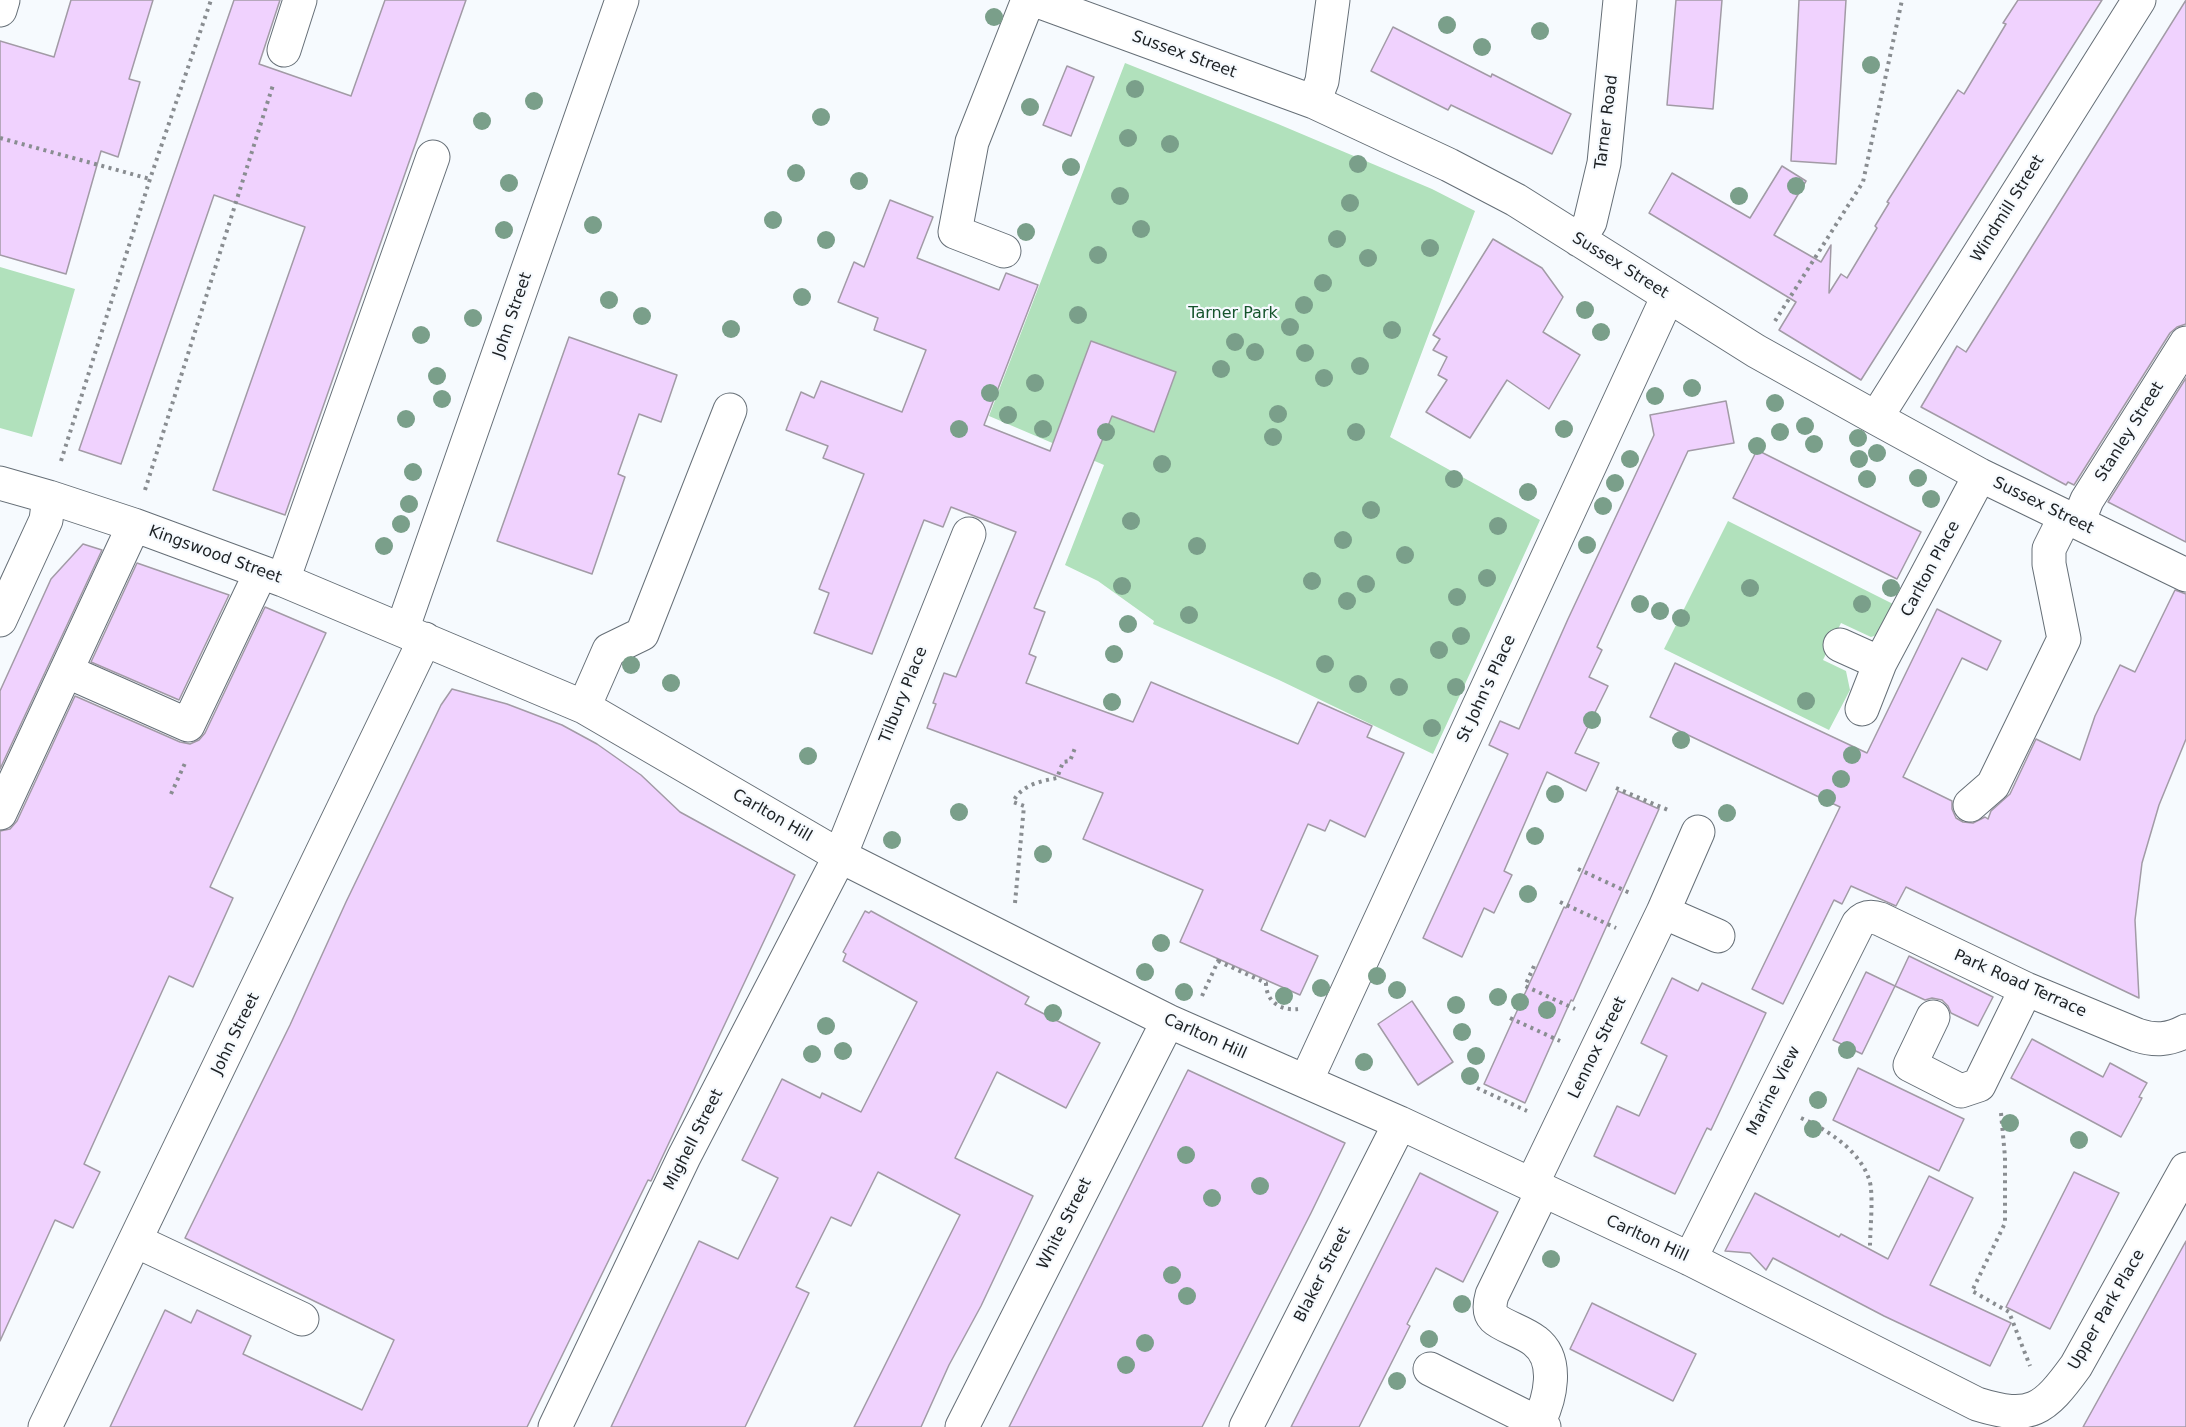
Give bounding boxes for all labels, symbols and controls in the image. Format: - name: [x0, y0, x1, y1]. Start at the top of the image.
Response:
- street label: Sussex Street: [1129, 27, 1239, 83]
- street label: Tarner Road: [1592, 74, 1622, 170]
- street label: Windmill Street: [1967, 152, 2049, 266]
- street label: Sussex Street: [1568, 229, 1672, 303]
- street label: John Street: [490, 270, 536, 360]
- park label: Tarner Park: [1188, 304, 1278, 324]
- street label: Stanley Street: [2092, 379, 2168, 485]
- street label: Sussex Street: [1989, 473, 2097, 539]
- street label: Carlton Place: [1898, 518, 1964, 620]
- street label: Kingswood Street: [146, 522, 284, 588]
- street label: St John's Place: [1454, 632, 1520, 746]
- street label: Tilbury Place: [876, 644, 932, 746]
- street label: Carlton Hill: [729, 786, 815, 846]
- street label: Park Road Terrace: [1951, 946, 2089, 1022]
- street label: John Street: [208, 990, 264, 1078]
- street label: Lennox Street: [1565, 994, 1631, 1102]
- street label: Carlton Hill: [1161, 1010, 1249, 1064]
- street label: Marine View: [1743, 1043, 1805, 1139]
- street label: Mighell Street: [660, 1086, 728, 1194]
- street label: White Street: [1034, 1175, 1096, 1273]
- street label: Carlton Hill: [1603, 1212, 1691, 1266]
- street label: Blaker Street: [1291, 1224, 1355, 1326]
- street label: Upper Park Place: [2065, 1246, 2149, 1374]

